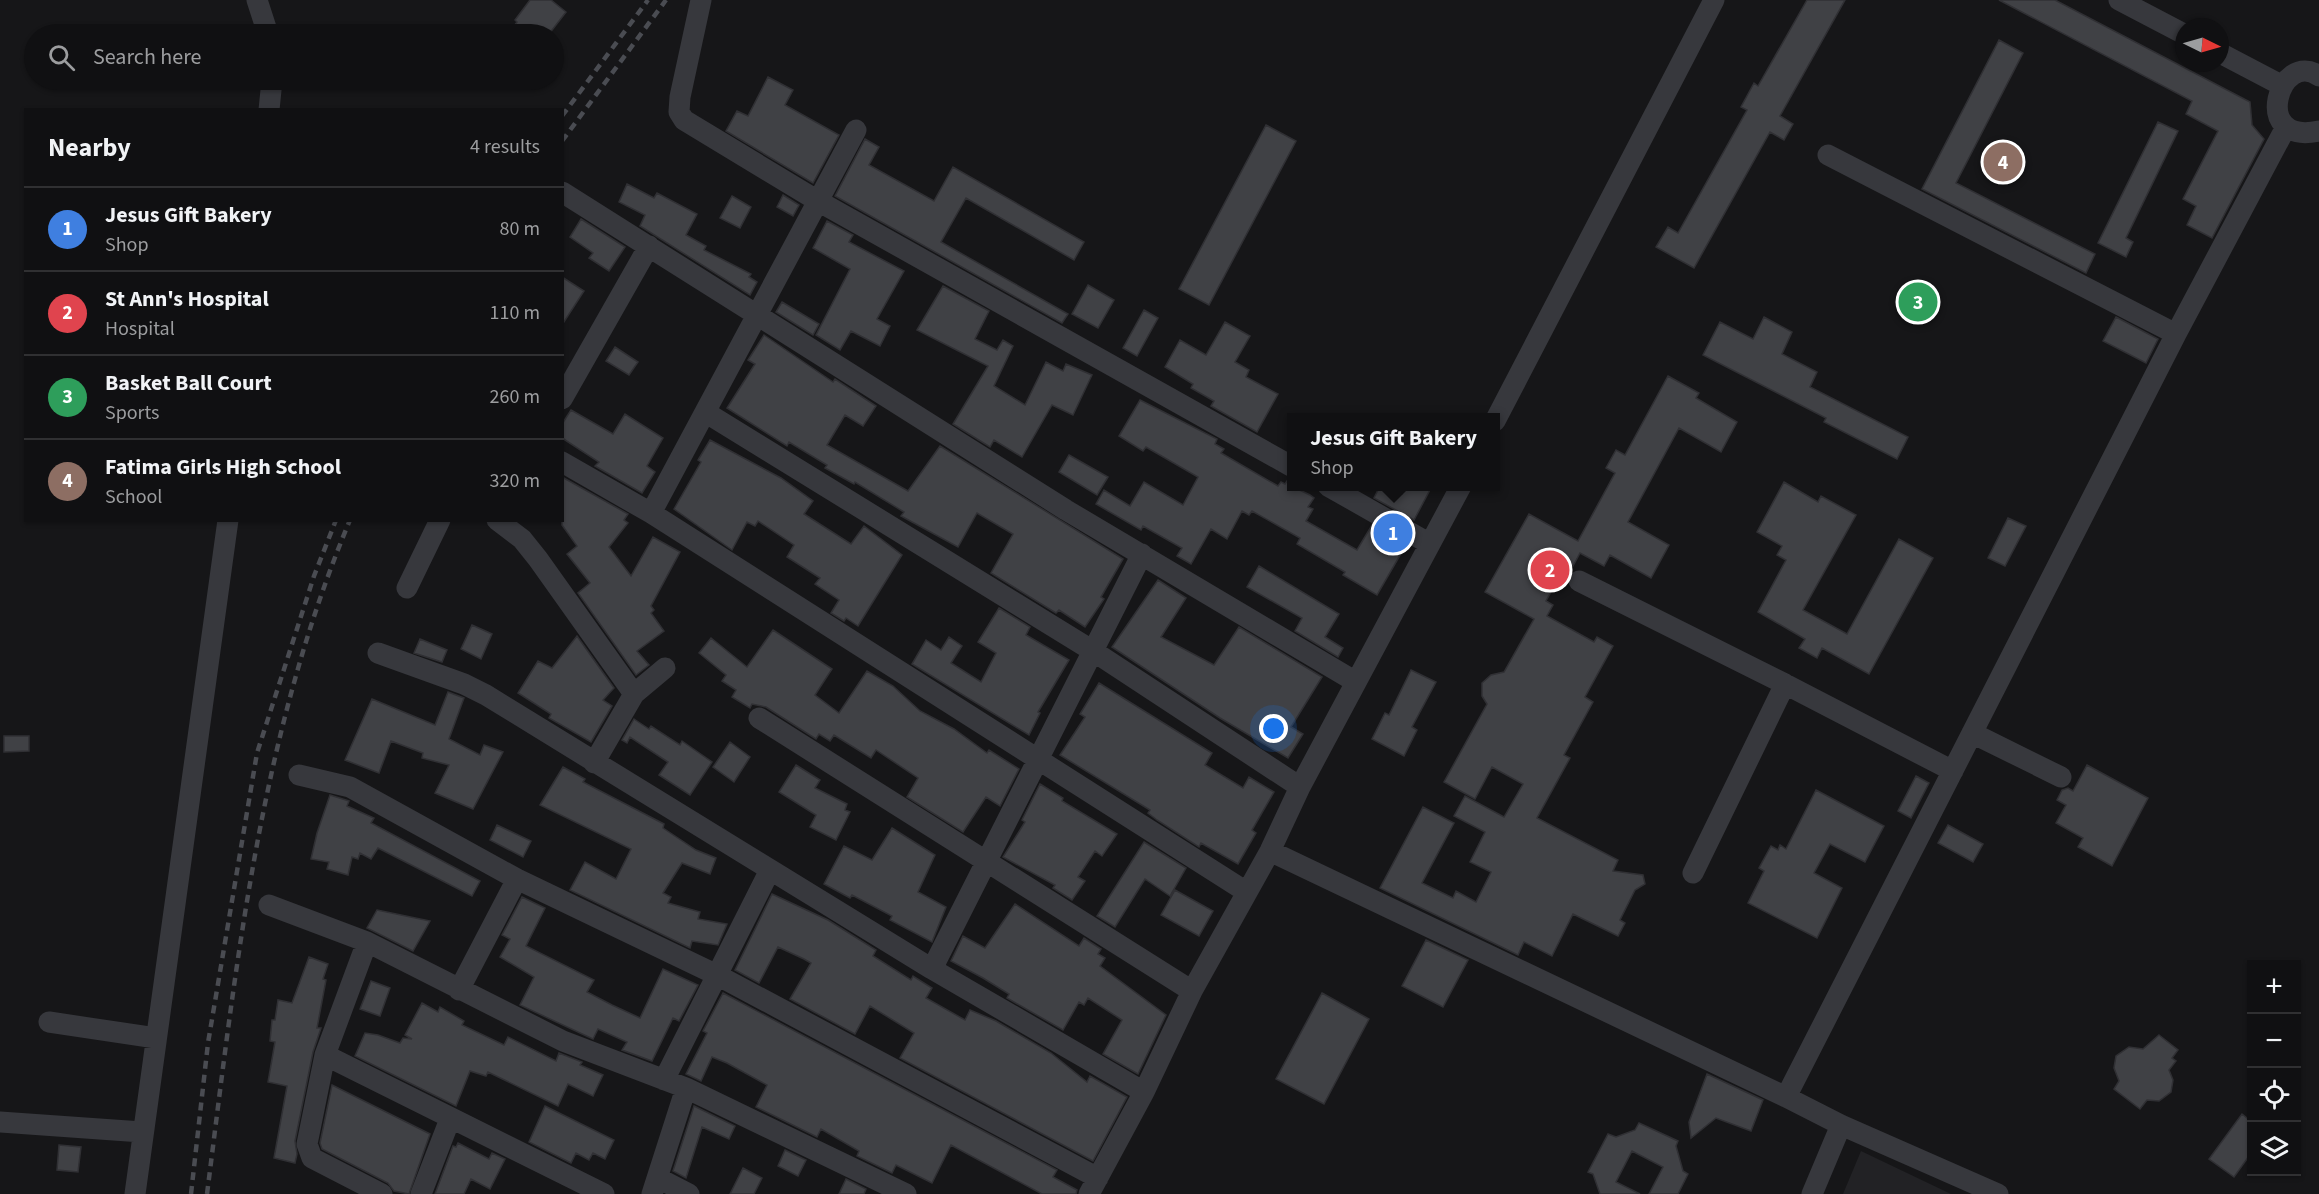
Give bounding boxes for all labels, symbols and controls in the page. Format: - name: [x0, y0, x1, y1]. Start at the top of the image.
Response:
- north arrow: [2175, 18, 2229, 72]
- search box: [24, 24, 564, 90]
- icon: search: [45, 41, 78, 74]
- text: Search here: [93, 41, 201, 73]
- text: Nearby: [48, 129, 131, 166]
- text: 4 results: [470, 133, 540, 161]
- pin: 4: [1984, 140, 2022, 184]
- text: Jesus Gift Bakery: [105, 199, 272, 231]
- text: 1: [62, 215, 73, 243]
- text: 80 m: [500, 215, 540, 243]
- text: Shop: [105, 231, 149, 259]
- pin: 3: [1898, 280, 1938, 324]
- text: St Ann's Hospital: [105, 283, 269, 315]
- text: 2: [62, 299, 73, 327]
- text: 110 m: [490, 299, 540, 327]
- text: Hospital: [105, 315, 175, 343]
- text: Basket Ball Court: [105, 367, 272, 399]
- text: 3: [62, 383, 73, 411]
- text: 260 m: [490, 383, 540, 411]
- text: Sports: [105, 399, 160, 427]
- popup: [1287, 413, 1500, 491]
- text: Jesus Gift Bakery: [1310, 422, 1477, 454]
- text: Fatima Girls High School: [105, 451, 341, 483]
- text: Shop: [1310, 454, 1354, 482]
- text: 4: [62, 467, 73, 495]
- text: 320 m: [490, 467, 540, 495]
- text: School: [105, 483, 162, 511]
- pin: 1: [1374, 510, 1412, 556]
- pin: 2: [1530, 548, 1570, 592]
- your location: [1259, 714, 1288, 743]
- map controls: [2247, 960, 2301, 1176]
- button: +: [2247, 960, 2301, 1014]
- button: −: [2247, 1014, 2301, 1068]
- button: locate: [2247, 1068, 2301, 1122]
- button: layers: [2247, 1122, 2301, 1176]

